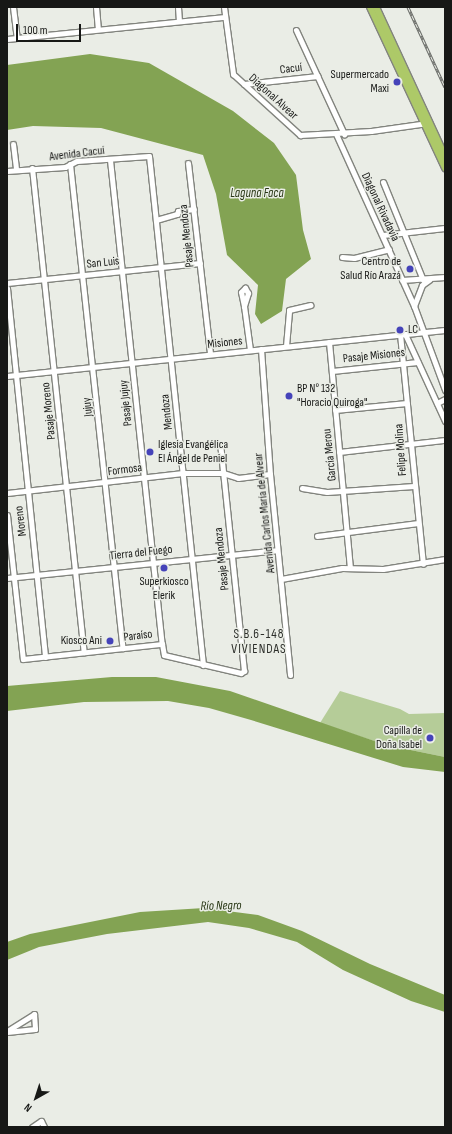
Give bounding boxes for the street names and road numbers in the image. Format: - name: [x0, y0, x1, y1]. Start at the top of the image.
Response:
- street label: Cacuí: [279, 60, 303, 78]
- street label: Diagonal Alvear: [245, 71, 301, 123]
- street label: Avenida Cacuí: [49, 143, 105, 165]
- street label: Diagonal Rivadavia: [358, 170, 402, 244]
- street label: Pasaje Mendoza: [177, 204, 197, 268]
- street label: San Luis: [86, 254, 120, 272]
- street label: Misiones: [207, 334, 243, 352]
- street label: Pasaje Misiones: [342, 346, 406, 366]
- street label: Pasaje Jujuy: [116, 379, 136, 427]
- street label: Pasaje Moreno: [39, 382, 59, 440]
- street label: Mendoza: [158, 393, 176, 431]
- street label: Jujuy: [80, 397, 96, 417]
- street label: Felipe Molina: [392, 423, 410, 477]
- street label: García Merou: [320, 428, 340, 482]
- street label: Avenida Carlos María de Alvear: [252, 452, 278, 574]
- street label: Formosa: [107, 461, 143, 479]
- street label: Moreno: [12, 505, 30, 537]
- street label: Pasaje Mendoza: [212, 527, 232, 591]
- street label: Tierra del Fuego: [109, 543, 173, 563]
- street label: Paraíso: [123, 627, 153, 645]

